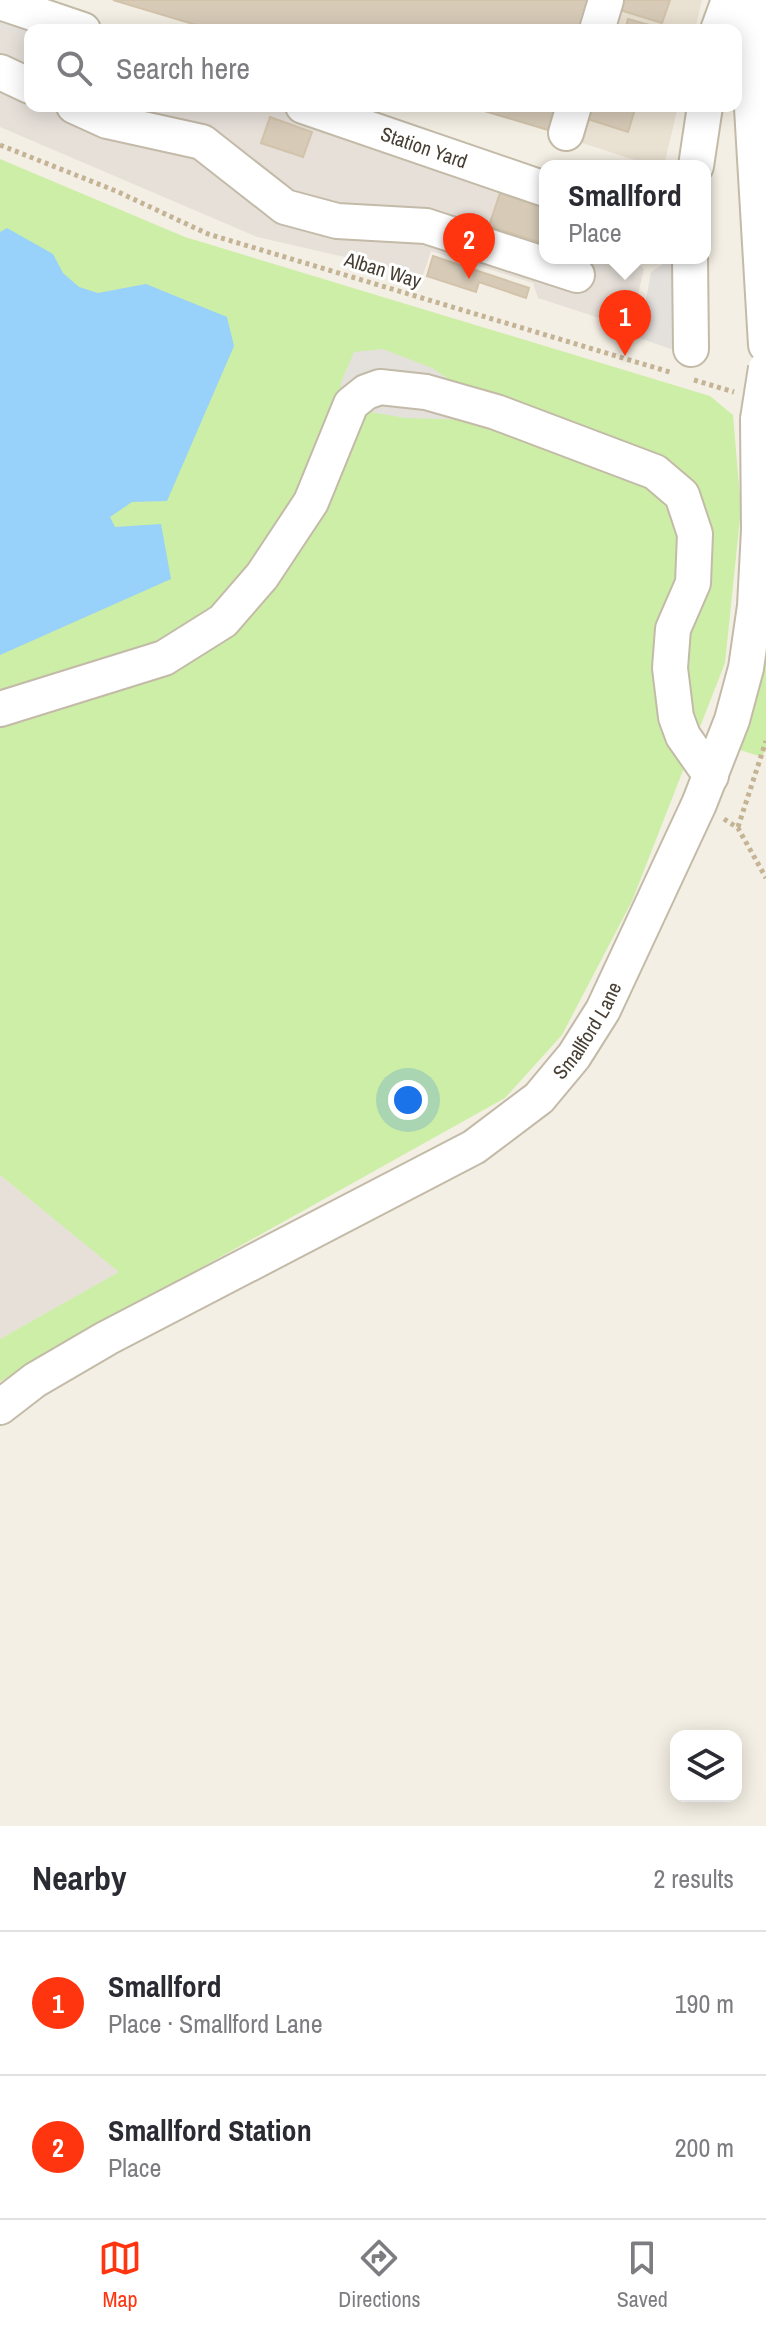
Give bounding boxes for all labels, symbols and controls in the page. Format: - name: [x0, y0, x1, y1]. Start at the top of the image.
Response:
- search box: [24, 24, 742, 112]
- icon: search: [52, 46, 96, 90]
- text: Search here: [116, 48, 250, 88]
- street label: Station Yard: [377, 120, 471, 174]
- popup: [539, 160, 711, 264]
- text: Smallford: [568, 175, 682, 215]
- pin: 2: [443, 213, 495, 279]
- text: Place: [568, 215, 622, 250]
- street label: Alban Way: [341, 245, 425, 294]
- pin: 1: [599, 290, 651, 356]
- street label: Smallford Lane: [546, 977, 627, 1085]
- your location: [388, 1080, 428, 1120]
- map controls: [670, 1730, 742, 1802]
- button: layers: [670, 1730, 742, 1802]
- text: Nearby: [32, 1855, 127, 1901]
- text: 2 results: [653, 1861, 734, 1896]
- text: Smallford: [108, 1966, 221, 2006]
- text: 1: [52, 1986, 64, 2021]
- text: 190 m: [675, 1986, 734, 2021]
- text: Place · Smallford Lane: [108, 2006, 323, 2041]
- text: Smallford Station: [108, 2110, 312, 2150]
- text: 2: [52, 2130, 64, 2165]
- text: 200 m: [675, 2130, 734, 2165]
- text: Place: [108, 2150, 161, 2185]
- tab: Map: [98, 2236, 142, 2314]
- tab: Directions: [338, 2236, 421, 2314]
- tab: Saved: [617, 2236, 668, 2314]

